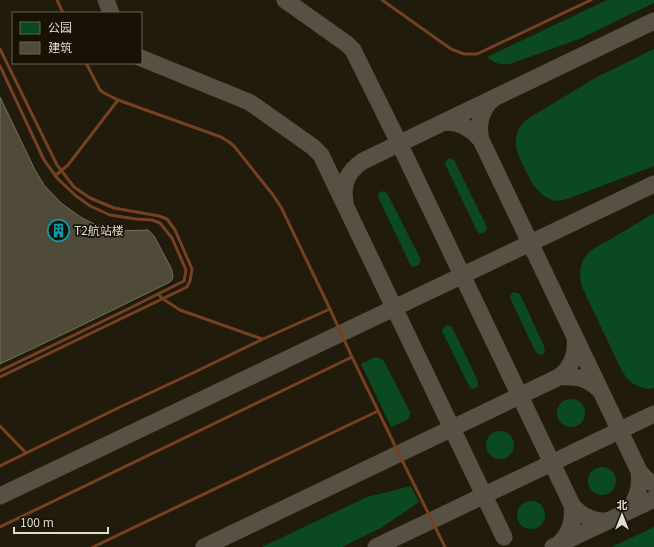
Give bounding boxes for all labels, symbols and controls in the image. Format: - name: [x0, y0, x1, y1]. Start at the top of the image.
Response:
- legend: [12, 12, 142, 64]
- text: 公园: [48, 18, 72, 35]
- text: 建筑: [48, 38, 72, 55]
- building icon: T2航站楼: [45, 218, 71, 244]
- place label: T2航站楼: [74, 221, 124, 238]
- north arrow: [602, 495, 642, 535]
- text: 北: [617, 496, 628, 512]
- scale bar: [14, 509, 108, 535]
- text: 100 m: [20, 513, 54, 530]

